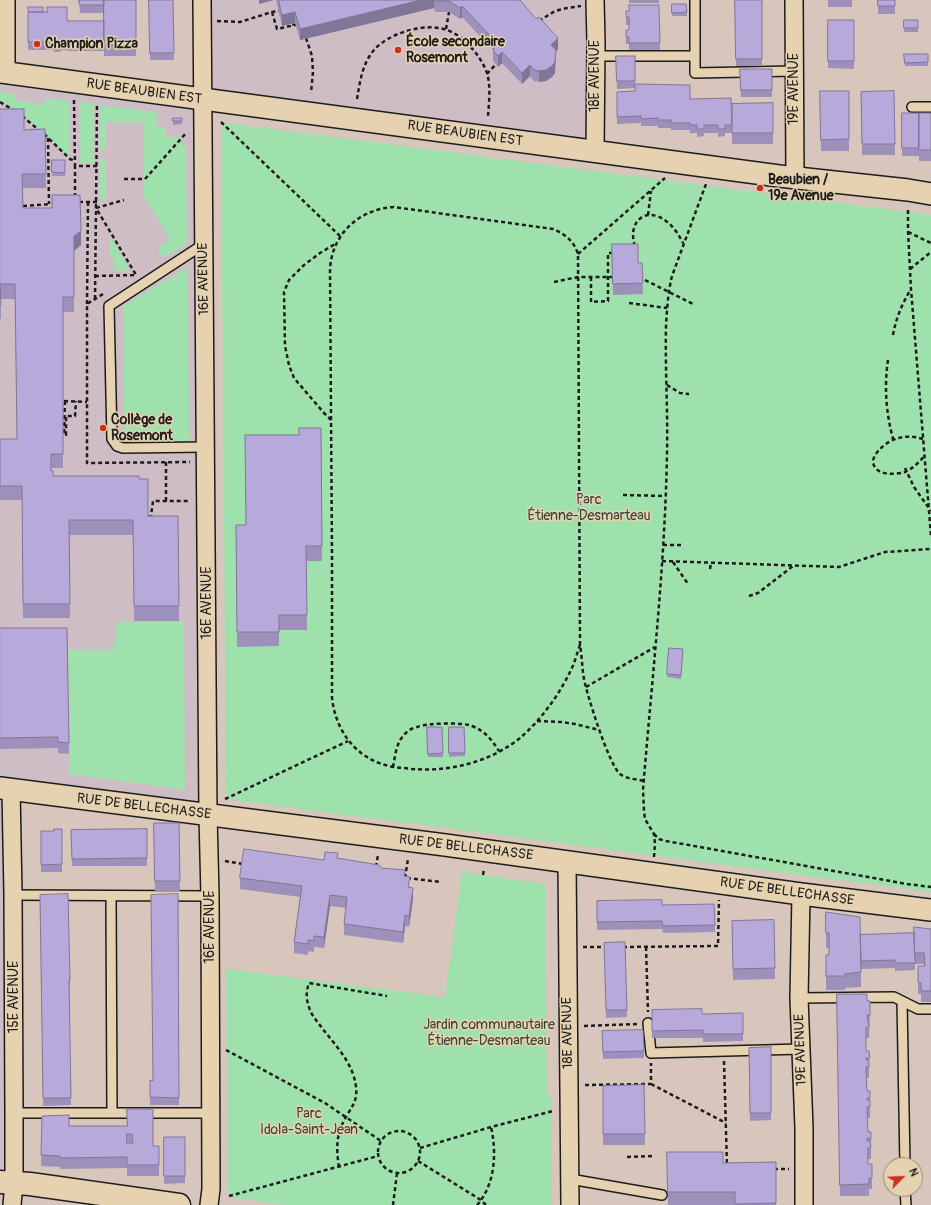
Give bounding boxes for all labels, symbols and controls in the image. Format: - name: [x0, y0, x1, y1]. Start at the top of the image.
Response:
- place label: École secondaire Rosemont: [406, 34, 505, 66]
- place label: Champion Pizza: [45, 36, 138, 52]
- marker: Champion Pizza: [32, 39, 42, 49]
- street label: 18E AVENUE: [587, 40, 603, 112]
- marker: École secondaire Rosemont: [393, 45, 403, 55]
- street label: 19E AVENUE: [786, 53, 802, 125]
- street label: RUE BEAUBIEN EST: [85, 76, 203, 108]
- street label: RUE BEAUBIEN EST: [406, 118, 524, 150]
- place label: Beaubien / 19e Avenue: [768, 172, 834, 204]
- marker: Beaubien / 19e Avenue: [755, 183, 765, 193]
- street label: 16E AVENUE: [195, 242, 213, 316]
- place label: Collège de Rosemont: [111, 412, 173, 444]
- marker: Collège de Rosemont: [98, 423, 108, 433]
- park label: Parc Étienne-Desmarteau: [527, 492, 651, 524]
- street label: 16E AVENUE: [199, 566, 215, 640]
- street label: RUE DE BELLECHASSE: [76, 790, 212, 824]
- street label: RUE DE BELLECHASSE: [398, 831, 534, 865]
- street label: RUE DE BELLECHASSE: [719, 874, 855, 910]
- street label: 16E AVENUE: [202, 890, 218, 964]
- street label: 15E AVENUE: [6, 961, 22, 1033]
- street label: 18E AVENUE: [559, 997, 577, 1069]
- street label: 19E AVENUE: [791, 1014, 811, 1086]
- park label: Jardin communautaire Étienne-Desmarteau: [423, 1017, 555, 1050]
- park label: Parc Idola-Saint-Jean: [260, 1106, 358, 1138]
- north arrow: [883, 1157, 923, 1197]
- text: N: [906, 1166, 921, 1178]

